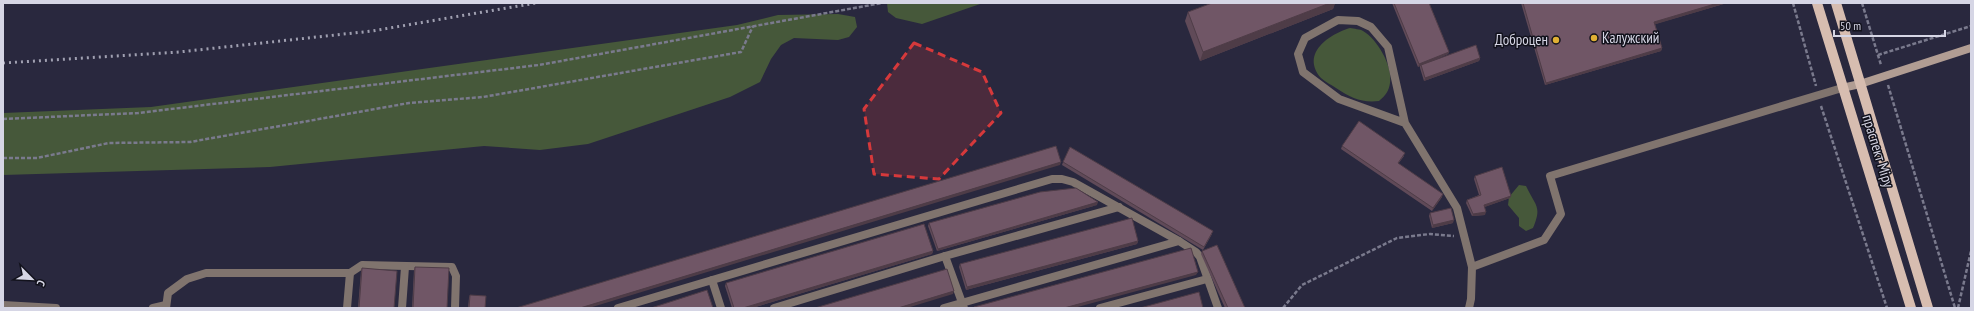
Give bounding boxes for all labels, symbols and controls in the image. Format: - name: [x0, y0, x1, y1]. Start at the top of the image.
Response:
- scale bar: [1834, 12, 1945, 38]
- text: 50 m: [1840, 18, 1861, 33]
- place label: Калужский: [1602, 28, 1659, 47]
- place label: Доброцен: [1495, 30, 1548, 49]
- marker: Калужский: [1589, 33, 1599, 43]
- marker: Доброцен: [1551, 35, 1561, 45]
- street label: праспект Міру: [1858, 112, 1899, 190]
- north arrow: [12, 259, 52, 299]
- text: С: [34, 278, 49, 288]

